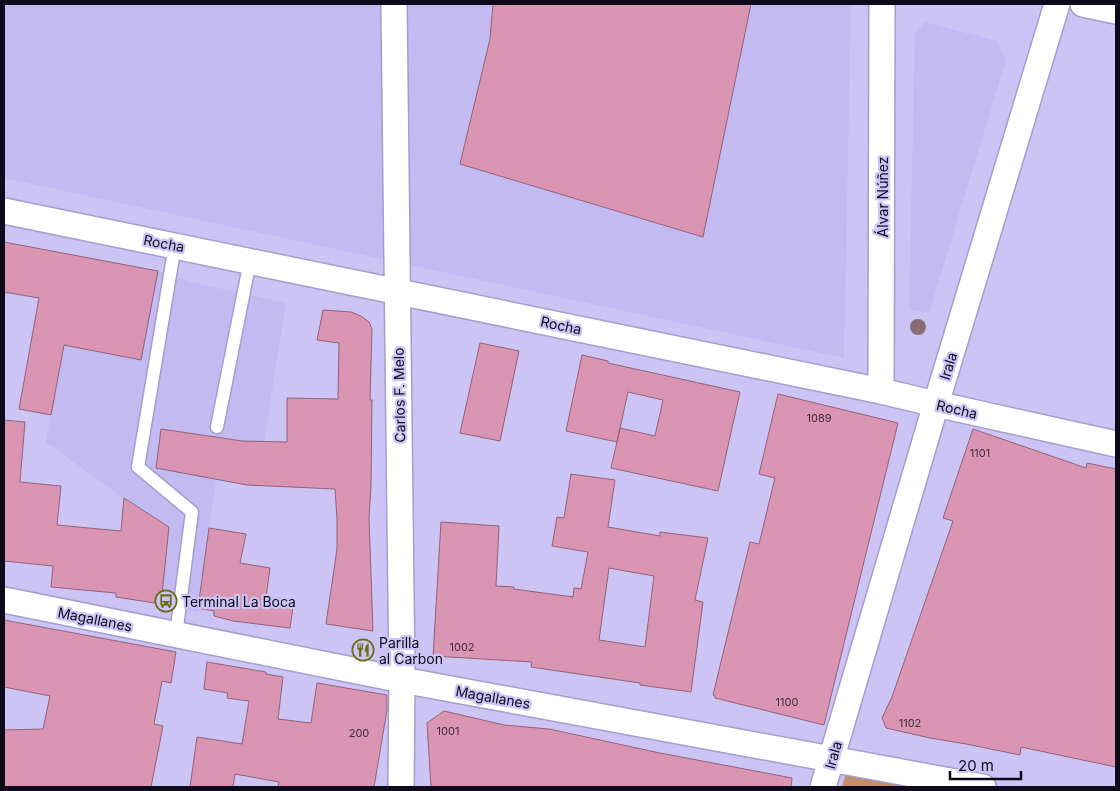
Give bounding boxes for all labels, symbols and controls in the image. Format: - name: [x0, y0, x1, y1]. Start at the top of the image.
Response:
- street label: Álvar Núñez: [874, 157, 891, 237]
- street label: Rocha: [142, 231, 186, 255]
- street label: Rocha: [539, 312, 583, 338]
- street label: Carlos F. Melo: [390, 347, 408, 443]
- street label: Irala: [936, 350, 960, 382]
- street label: Rocha: [935, 396, 979, 422]
- house number: 1089: [806, 411, 832, 425]
- house number: 1101: [970, 446, 990, 460]
- bus stop icon: Terminal La Boca: [154, 589, 178, 613]
- place label: Terminal La Boca: [182, 593, 296, 610]
- street label: Magallanes: [56, 603, 134, 635]
- place label: Parilla al Carbon: [379, 634, 443, 667]
- restaurant icon: Parilla al Carbon: [351, 638, 375, 662]
- house number: 1002: [449, 640, 475, 654]
- street label: Magallanes: [454, 682, 532, 712]
- house number: 1100: [776, 695, 798, 709]
- house number: 1102: [899, 716, 921, 730]
- house number: 1001: [437, 724, 459, 738]
- house number: 200: [349, 726, 369, 740]
- street label: Irala: [821, 739, 845, 771]
- scale bar: [950, 748, 1021, 780]
- text: 20 m: [958, 756, 994, 775]

